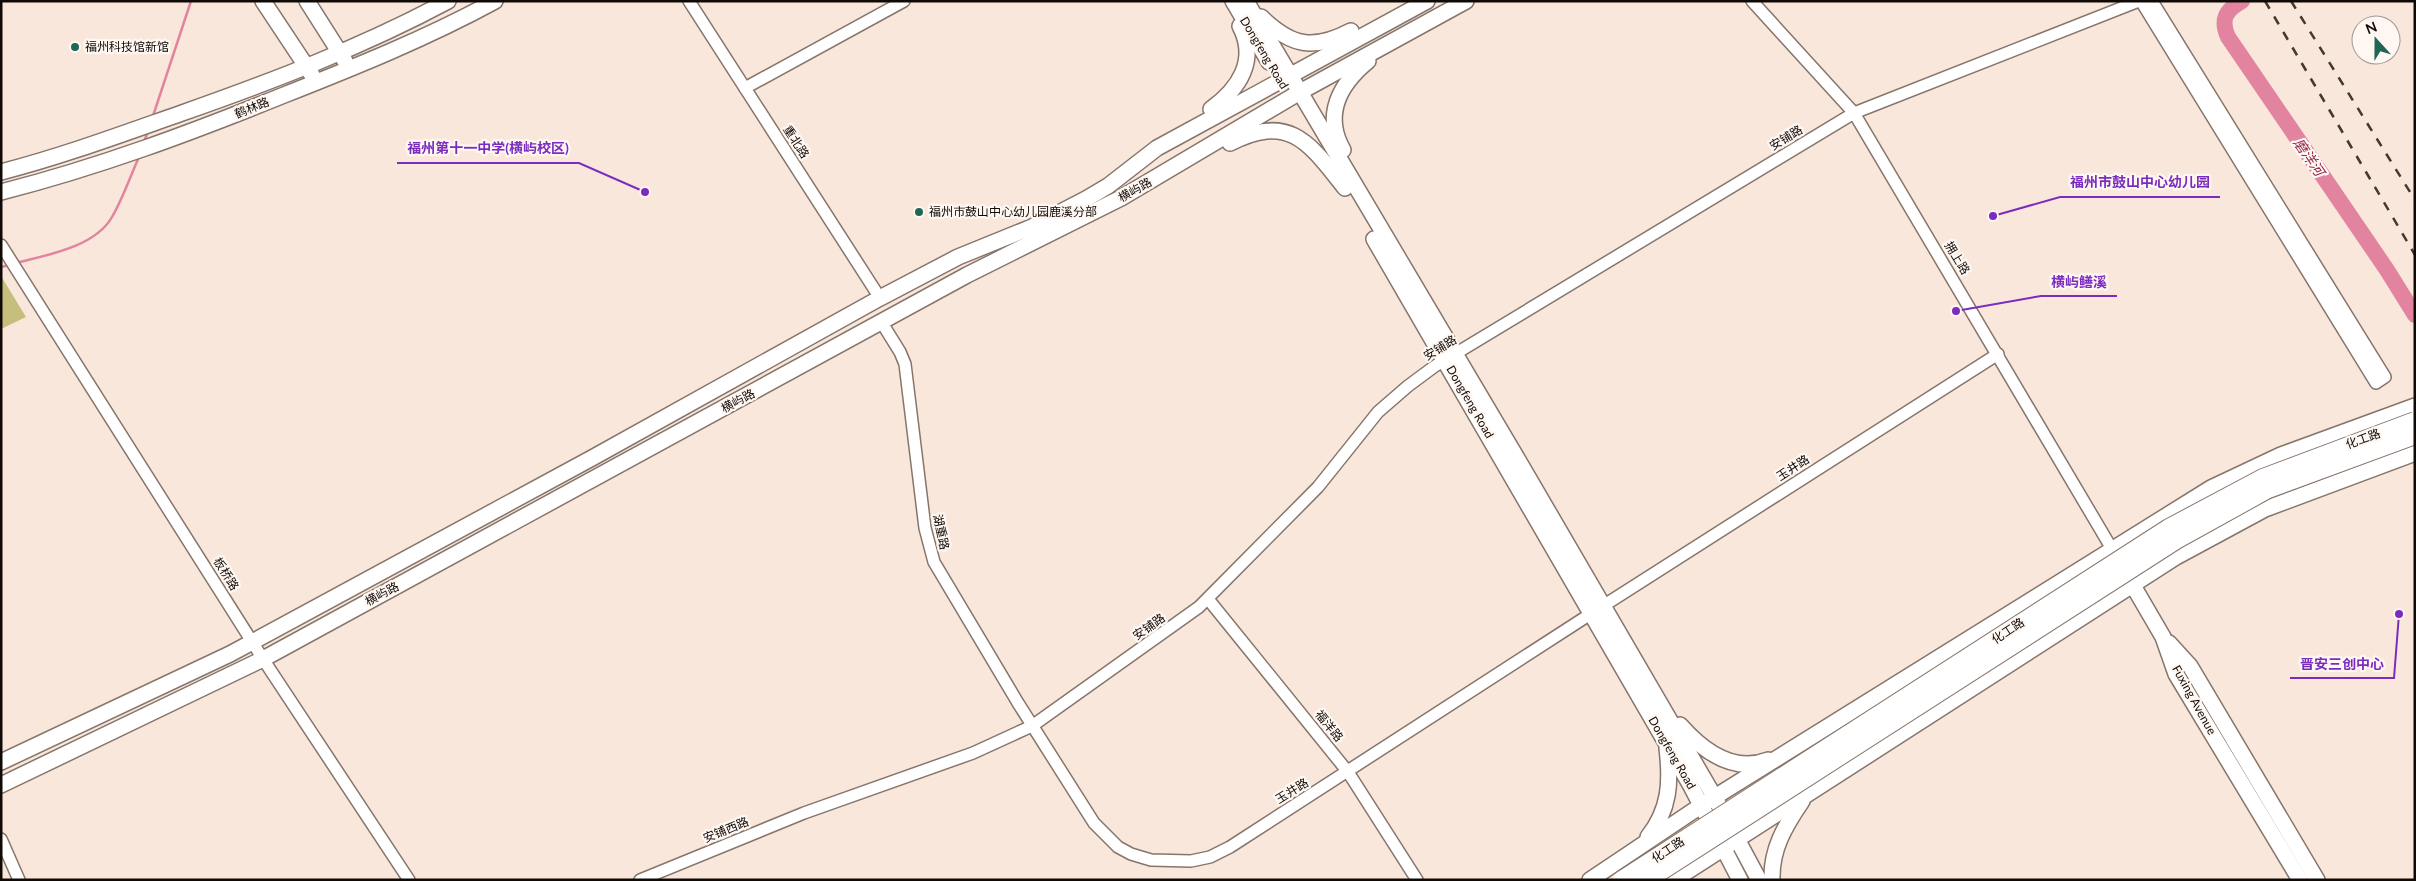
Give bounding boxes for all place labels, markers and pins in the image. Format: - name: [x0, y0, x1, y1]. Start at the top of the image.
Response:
- place label: 福州科技馆新馆: [85, 39, 169, 54]
- marker: 福州科技馆新馆: [69, 41, 81, 53]
- callout: 福州第十一中学(横屿校区): [397, 134, 579, 163]
- callout: 福州市鼓山中心幼儿园: [2060, 168, 2220, 197]
- place label: 福州市鼓山中心幼儿园鹿溪分部: [929, 204, 1097, 219]
- marker: 福州市鼓山中心幼儿园鹿溪分部: [913, 206, 925, 218]
- callout: 横屿鳝溪: [2041, 267, 2117, 296]
- callout: 晋安三创中心: [2290, 649, 2394, 678]

